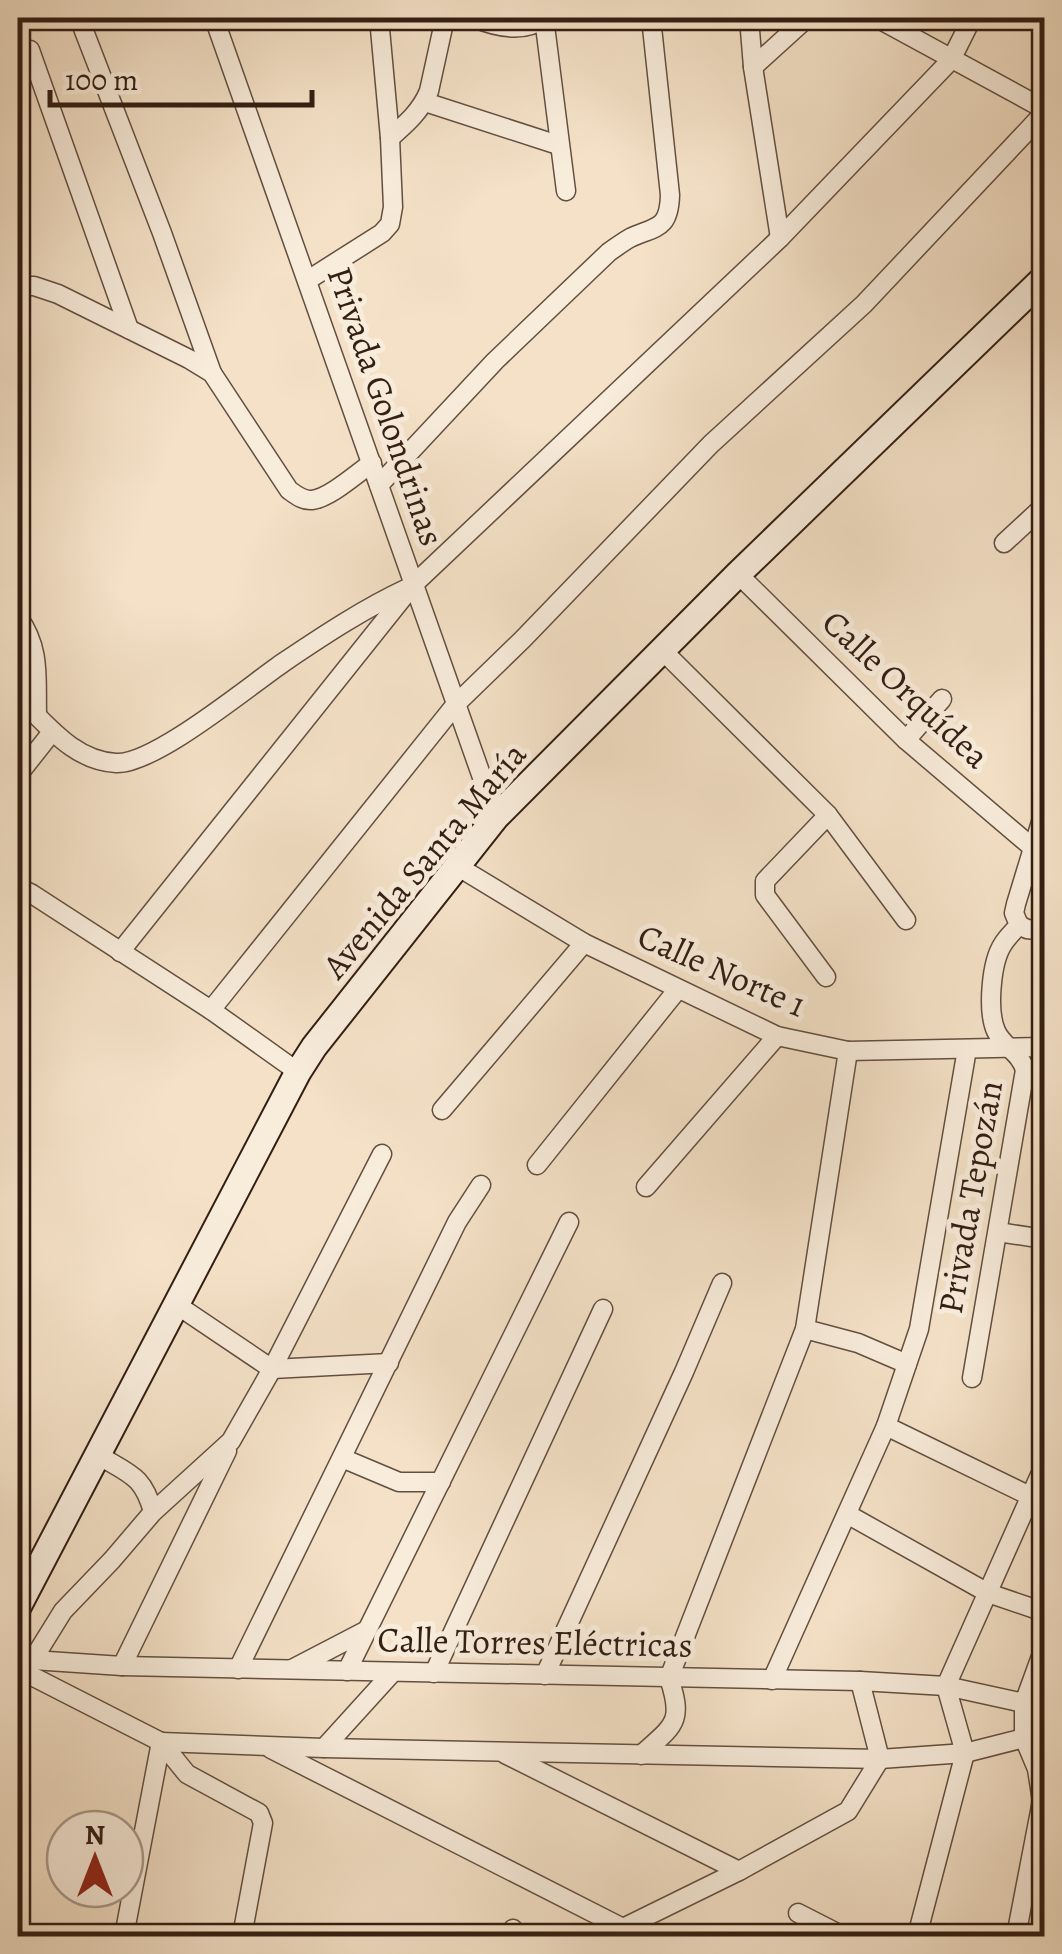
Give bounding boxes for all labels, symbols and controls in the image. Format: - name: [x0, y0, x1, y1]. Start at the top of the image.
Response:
- scale bar: [50, 45, 312, 107]
- text: 100 m: [65, 60, 138, 100]
- street label: Privada Golondrinas: [316, 260, 456, 552]
- street label: Calle Orquídea: [812, 599, 1001, 780]
- street label: Avenida Santa María: [310, 731, 538, 989]
- street label: Calle Norte 1: [630, 912, 814, 1028]
- street label: Privada Tepozán: [926, 1077, 1014, 1317]
- street label: Calle Torres Eléctricas: [377, 1615, 693, 1669]
- north arrow: [45, 1809, 145, 1909]
- text: N: [85, 1816, 105, 1854]

